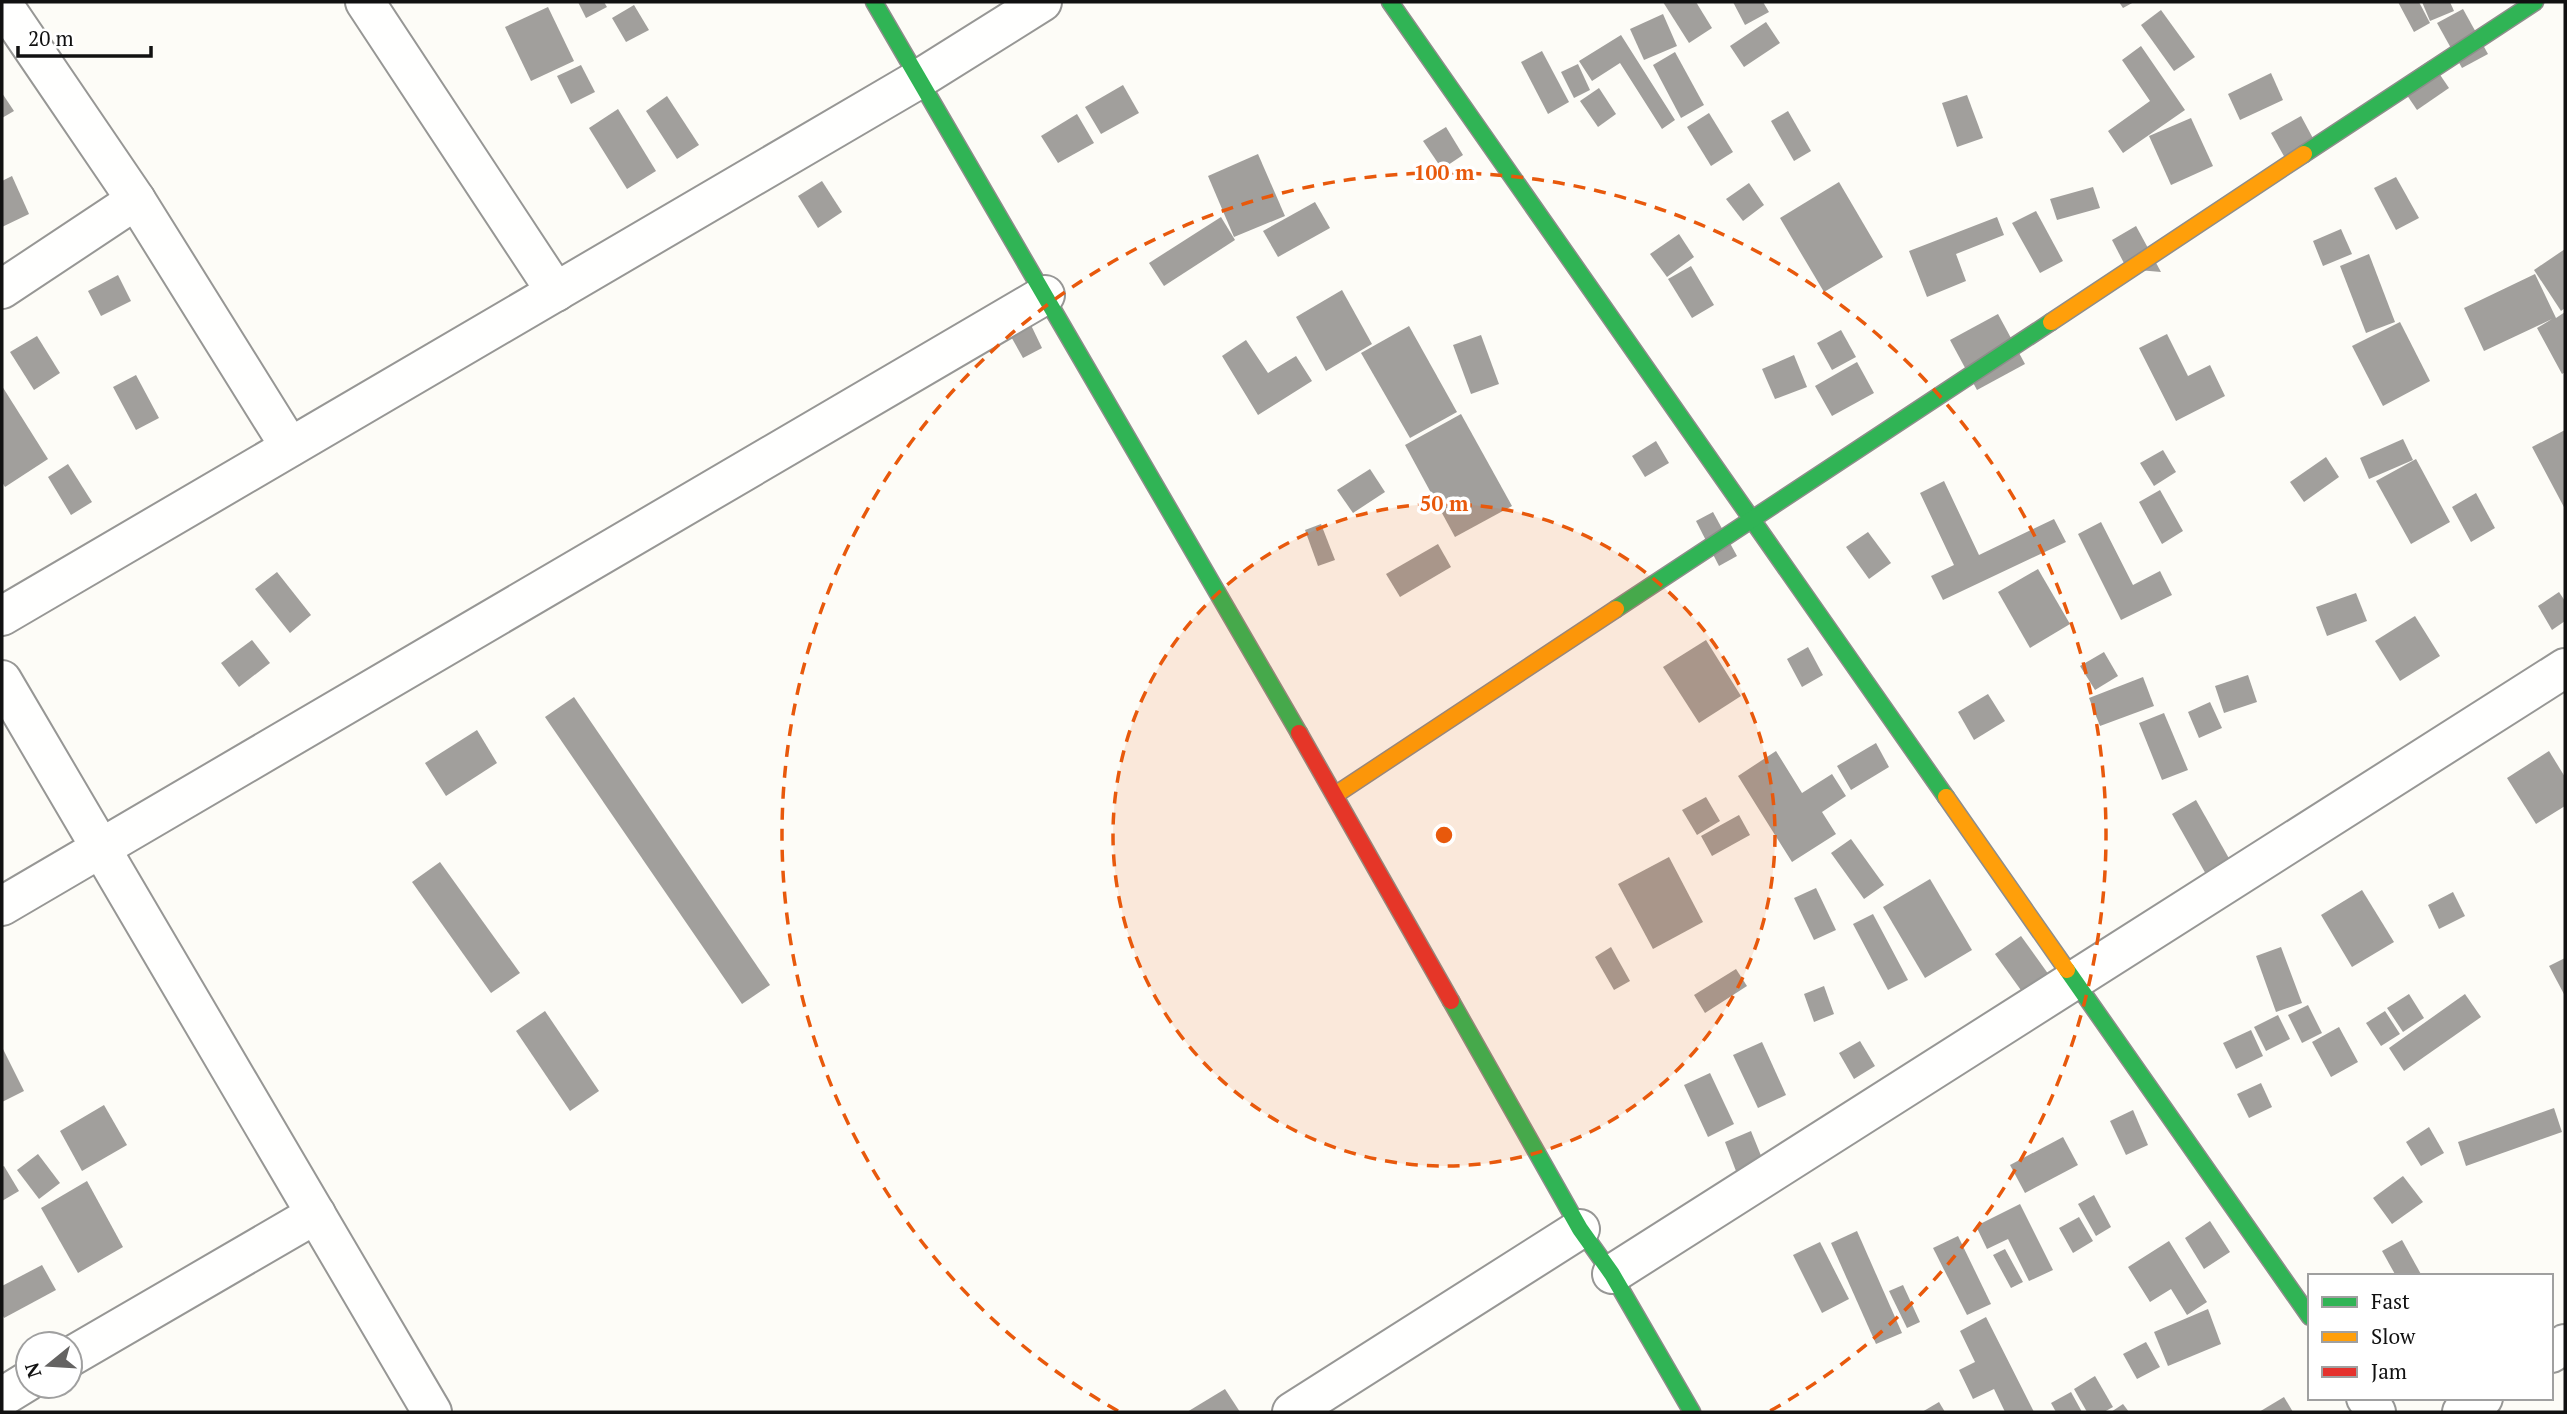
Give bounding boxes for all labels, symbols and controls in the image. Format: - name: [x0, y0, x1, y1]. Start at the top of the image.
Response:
- scale bar: [18, 14, 150, 58]
- text: 20 m: [28, 24, 74, 52]
- text: 100 m: [1414, 158, 1475, 186]
- text: 50 m: [1420, 489, 1469, 517]
- centre of rings: [1432, 823, 1456, 847]
- legend: [2308, 1274, 2553, 1400]
- text: Fast: [2371, 1287, 2410, 1315]
- text: Slow: [2371, 1322, 2416, 1350]
- north arrow: [14, 1330, 84, 1400]
- text: Jam: [2371, 1357, 2407, 1385]
- text: N: [18, 1359, 46, 1381]

